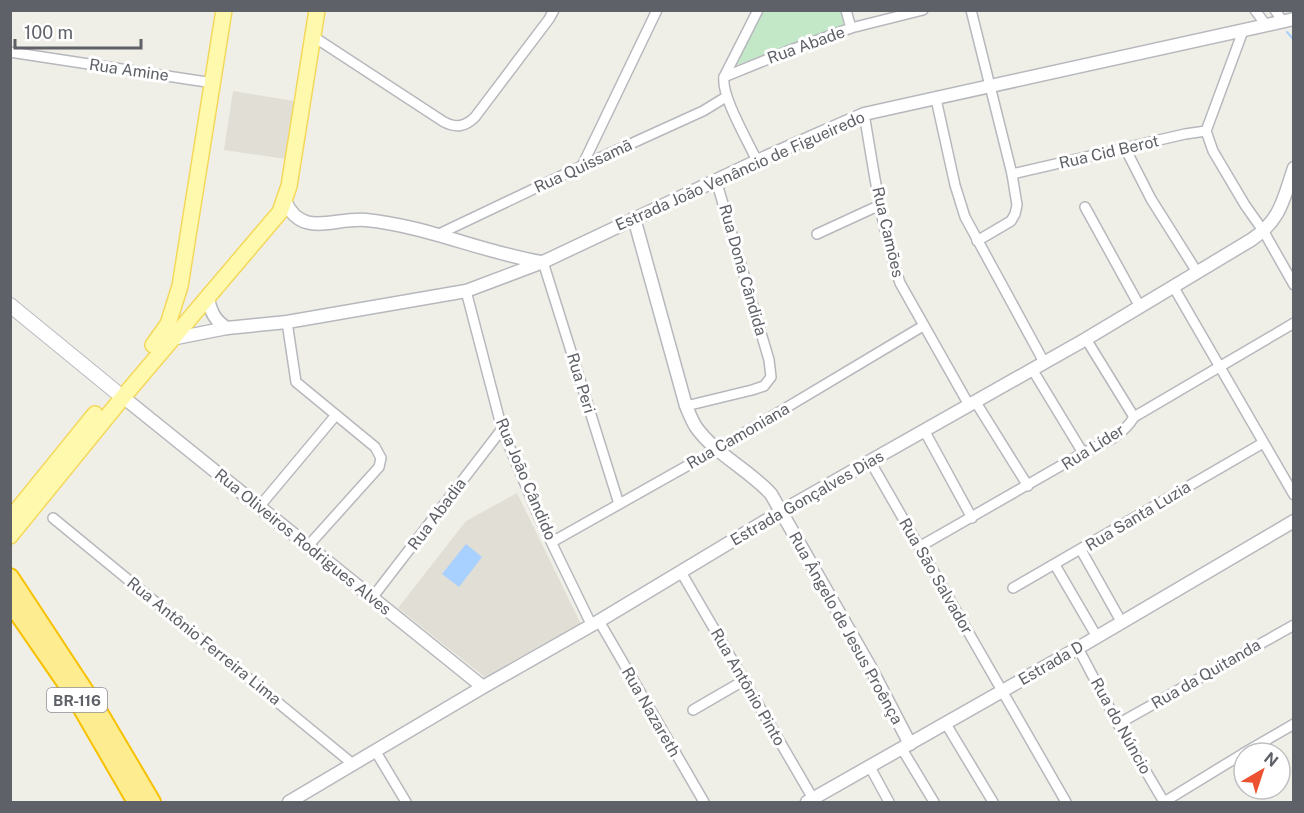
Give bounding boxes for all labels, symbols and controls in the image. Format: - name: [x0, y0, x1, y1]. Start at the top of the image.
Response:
- scale bar: [15, 12, 141, 50]
- text: 100 m: [24, 22, 73, 43]
- street label: Rua Abade: [765, 22, 847, 68]
- street label: Rua Amine: [88, 55, 170, 85]
- street label: Estrada João Venâncio de Figueiredo: [612, 107, 868, 235]
- street label: Rua Cid Berot: [1057, 131, 1161, 173]
- street label: Rua Quissamã: [531, 135, 635, 197]
- street label: Rua Camões: [868, 185, 908, 279]
- street label: Rua Dona Cândida: [715, 202, 771, 338]
- street label: Rua Peri: [563, 351, 599, 415]
- street label: Rua Camoniana: [683, 399, 793, 473]
- street label: Rua João Cândido: [492, 415, 560, 543]
- street label: Rua Líder: [1058, 420, 1128, 474]
- street label: Estrada Gonçalves Dias: [727, 446, 887, 550]
- street label: Rua Oliveiros Rodrigues Alves: [211, 465, 395, 619]
- street label: Rua Abadia: [404, 474, 470, 554]
- street label: Rua Santa Luzia: [1082, 477, 1194, 555]
- street label: Rua São Salvador: [895, 515, 977, 637]
- street label: Rua Ângelo de Jesus Proênça: [785, 528, 908, 728]
- street label: Rua Antônio Ferreira Lima: [123, 573, 285, 709]
- street label: Rua Antônio Pinto: [707, 625, 789, 749]
- street label: Rua da Quitanda: [1148, 635, 1264, 713]
- street label: Estrada D: [1015, 637, 1087, 689]
- street label: Rua Nazareth: [618, 664, 684, 760]
- street label: Rua do Núncio: [1087, 675, 1155, 777]
- road number: BR-116: [47, 688, 107, 712]
- north arrow: [1232, 741, 1292, 801]
- text: N: [1260, 748, 1282, 771]

